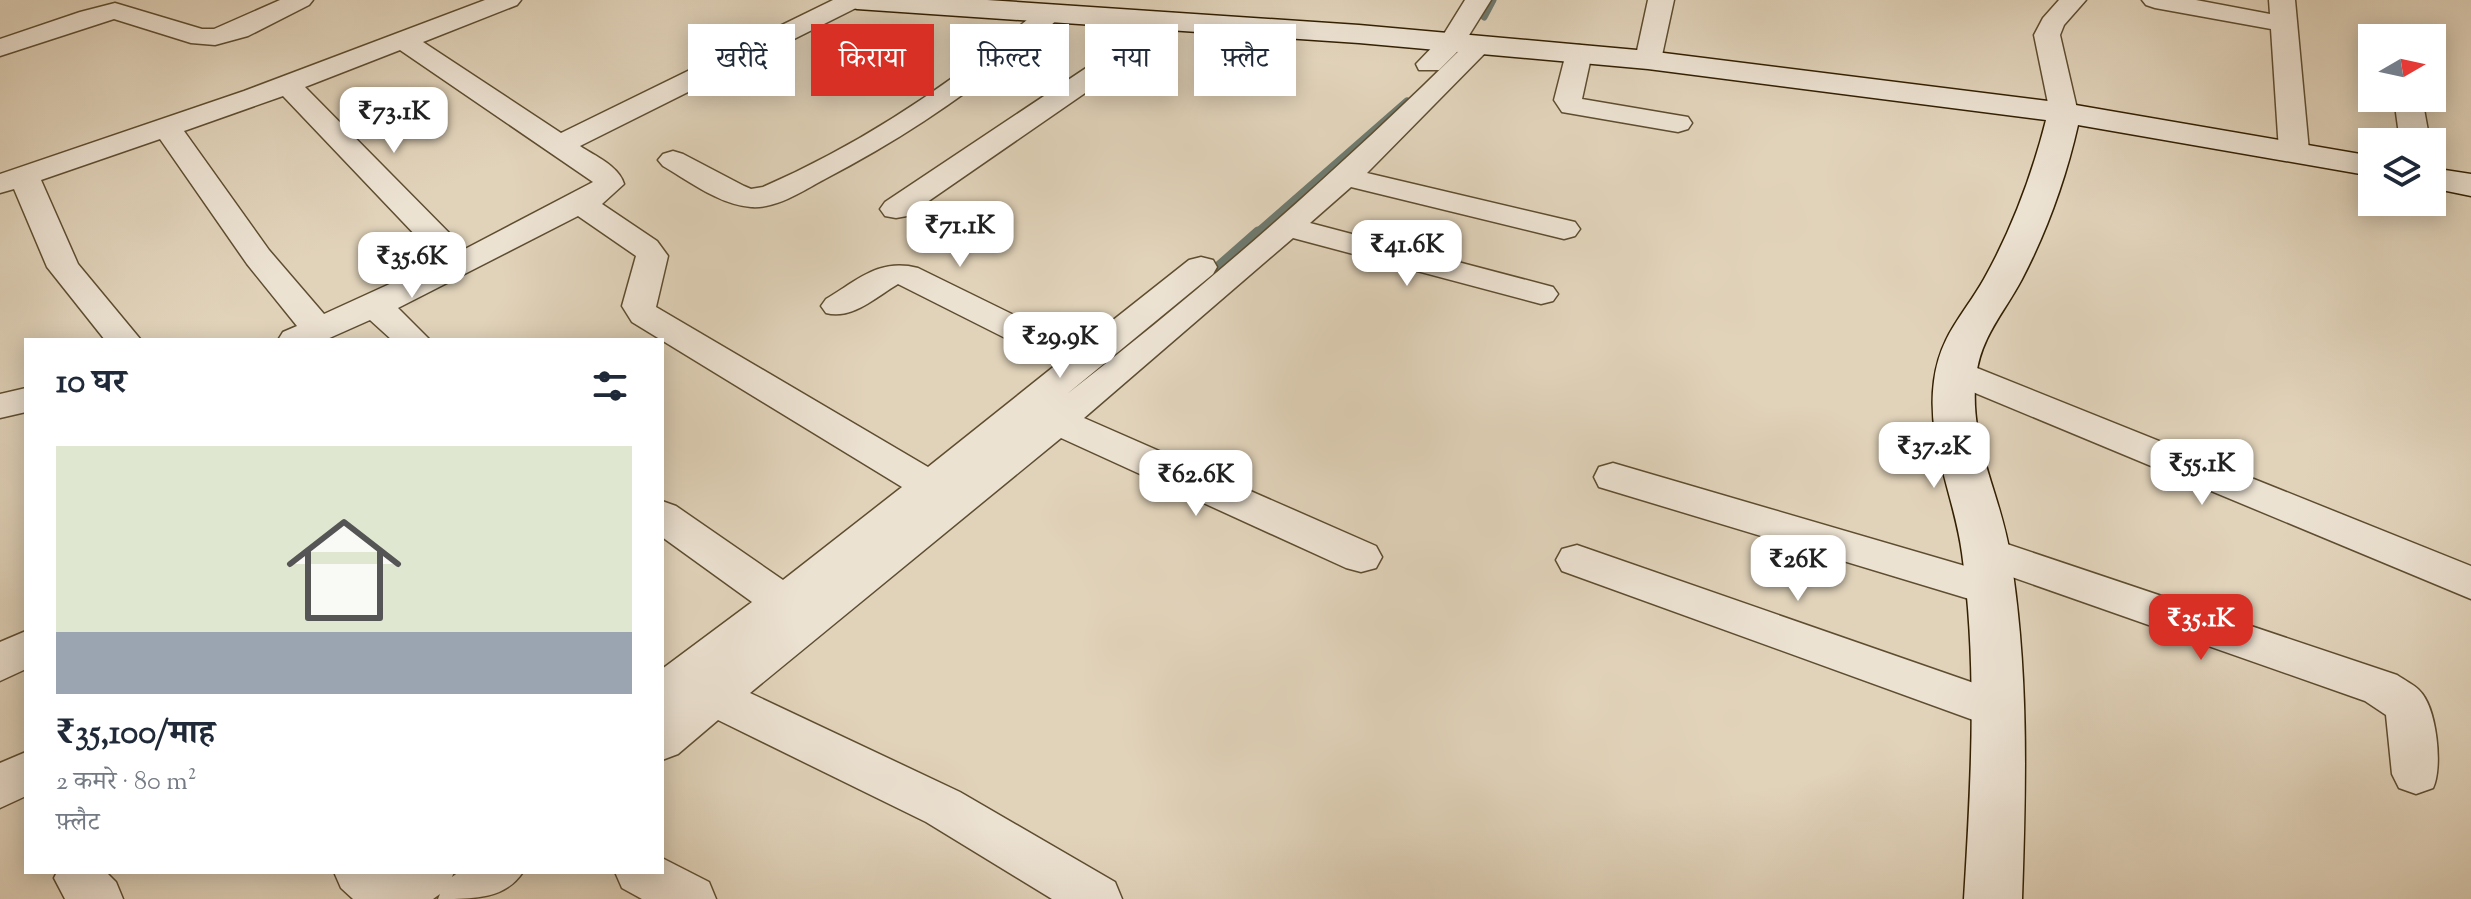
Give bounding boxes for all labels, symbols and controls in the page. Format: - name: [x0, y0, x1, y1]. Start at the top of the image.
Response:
- chip: खरीदें: [688, 24, 795, 96]
- chip: किराया: [811, 24, 934, 96]
- chip: फ़िल्टर: [950, 24, 1069, 96]
- chip: नया: [1085, 24, 1178, 96]
- chip: फ़्लैट: [1194, 24, 1296, 96]
- north arrow: [2358, 24, 2446, 112]
- map controls: [2358, 24, 2446, 216]
- pin: ₹73.1K: [329, 87, 459, 155]
- text: ₹73.1K: [358, 94, 430, 131]
- button: layers: [2358, 128, 2446, 216]
- pin: ₹71.1K: [895, 201, 1025, 269]
- text: ₹71.1K: [925, 208, 995, 245]
- pin: ₹41.6K: [1342, 220, 1472, 288]
- text: ₹41.6K: [1370, 227, 1444, 264]
- pin: ₹35.6K: [347, 232, 477, 300]
- text: ₹35.6K: [376, 239, 448, 276]
- pin: ₹29.9K: [995, 312, 1125, 380]
- text: ₹29.9K: [1022, 319, 1099, 356]
- text: 10 घर: [56, 359, 126, 408]
- icon: filters: [588, 364, 632, 408]
- pin: ₹37.2K: [1869, 422, 1999, 490]
- text: ₹37.2K: [1897, 429, 1971, 466]
- pin: ₹55.1K: [2137, 439, 2267, 507]
- text: ₹55.1K: [2169, 446, 2235, 483]
- pin: ₹62.6K: [1131, 450, 1261, 518]
- text: ₹62.6K: [1157, 457, 1235, 494]
- icon: home: [272, 498, 416, 642]
- pin: ₹26K: [1751, 535, 1845, 603]
- text: ₹26K: [1769, 542, 1827, 579]
- pin: ₹35.1K: [2136, 594, 2266, 662]
- text: ₹35.1K: [2167, 601, 2235, 638]
- text: ₹35,100/माह: [56, 710, 215, 759]
- text: 2 कमरे · 80 m²: [56, 764, 197, 801]
- text: फ़्लैट: [56, 805, 99, 842]

